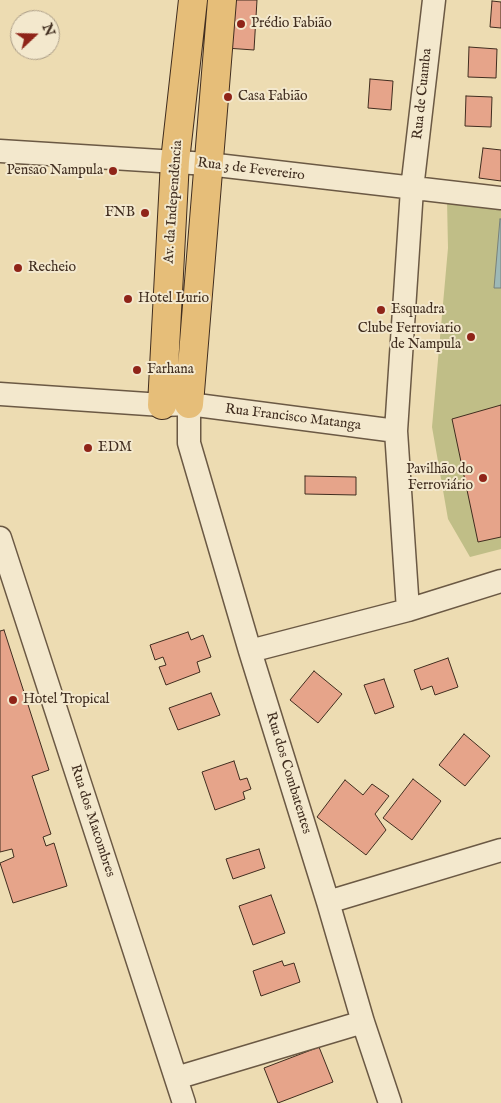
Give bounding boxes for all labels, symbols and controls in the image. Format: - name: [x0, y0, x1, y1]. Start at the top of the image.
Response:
- north arrow: [10, 10, 60, 60]
- place label: Prédio Fabião: [251, 16, 332, 32]
- marker: Prédio Fabião: [235, 18, 247, 30]
- text: N: [37, 21, 59, 39]
- street label: Rua de Cuamba: [410, 48, 436, 140]
- place label: Casa Fabião: [238, 89, 308, 105]
- marker: Casa Fabião: [222, 91, 234, 103]
- street label: Av. da Independência: [161, 140, 187, 264]
- street label: Rua 3 de Fevereiro: [196, 155, 306, 185]
- place label: Pensao Nampula: [6, 163, 103, 179]
- marker: Pensao Nampula: [107, 165, 119, 177]
- place label: FNB: [105, 205, 135, 221]
- marker: FNB: [139, 207, 151, 219]
- place label: Recheio: [28, 260, 76, 276]
- marker: Recheio: [12, 262, 24, 274]
- place label: Hotel Lurio: [138, 291, 209, 307]
- marker: Hotel Lurio: [122, 293, 134, 305]
- place label: Esquadra: [391, 302, 445, 318]
- marker: Esquadra: [375, 304, 387, 316]
- place label: Clube Ferroviario de Nampula: [358, 321, 461, 354]
- marker: Clube Ferroviario de Nampula: [465, 331, 477, 343]
- place label: Farhana: [147, 362, 194, 378]
- marker: Farhana: [131, 364, 143, 376]
- street label: Rua Francisco Matanga: [224, 401, 362, 435]
- place label: EDM: [98, 440, 132, 456]
- marker: EDM: [82, 442, 94, 454]
- place label: Pavilhão do Ferroviário: [406, 462, 473, 494]
- marker: Pavilhão do Ferroviário: [477, 472, 489, 484]
- place label: Hotel Tropical: [23, 692, 109, 708]
- marker: Hotel Tropical: [7, 694, 19, 706]
- street label: Rua dos Combatentes: [261, 710, 315, 836]
- street label: Rua dos Macombres: [66, 763, 118, 879]

